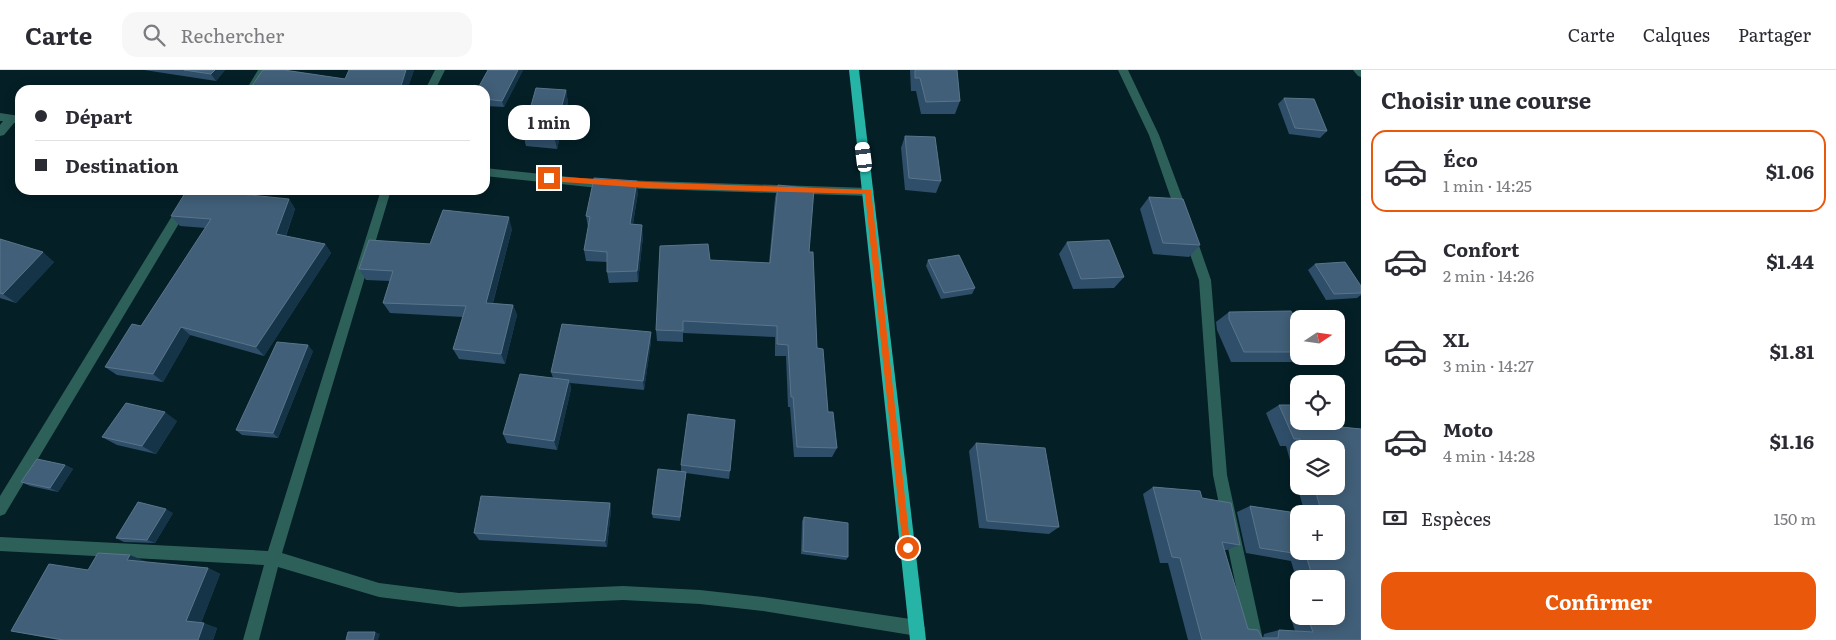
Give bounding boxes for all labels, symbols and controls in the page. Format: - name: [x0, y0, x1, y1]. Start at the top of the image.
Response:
- search box: [122, 12, 472, 57]
- text: Carte: [25, 17, 92, 52]
- icon: search: [140, 21, 168, 49]
- text: Rechercher: [180, 21, 284, 49]
- text: Carte: [1568, 21, 1615, 48]
- text: Calques: [1643, 21, 1710, 48]
- text: Partager: [1738, 21, 1811, 48]
- text: Choisir une course: [1381, 83, 1591, 116]
- text: Départ: [65, 102, 132, 130]
- callout: 1 min: [508, 106, 590, 140]
- text: 1 min: [528, 110, 570, 134]
- car: [854, 141, 873, 173]
- text: Éco: [1443, 145, 1478, 173]
- icon: car: [1383, 149, 1428, 194]
- text: Destination: [65, 151, 179, 179]
- text: $1.06: [1766, 157, 1814, 185]
- route end: [538, 167, 560, 189]
- text: 1 min · 14:25: [1443, 173, 1532, 197]
- text: Confort: [1443, 235, 1519, 263]
- icon: car: [1383, 239, 1428, 284]
- text: $1.44: [1766, 247, 1814, 275]
- text: 2 min · 14:26: [1443, 263, 1534, 287]
- north arrow: [1290, 310, 1345, 365]
- map controls: [1290, 310, 1345, 625]
- text: XL: [1443, 325, 1470, 353]
- icon: car: [1383, 329, 1428, 374]
- text: $1.81: [1770, 337, 1814, 365]
- text: 3 min · 14:27: [1443, 353, 1534, 377]
- button: locate: [1290, 375, 1345, 430]
- text: Moto: [1443, 415, 1493, 443]
- icon: car: [1383, 419, 1428, 464]
- text: $1.16: [1770, 427, 1814, 455]
- button: layers: [1290, 440, 1345, 495]
- text: 4 min · 14:28: [1443, 443, 1535, 467]
- icon: cash: [1381, 504, 1409, 532]
- text: Espèces: [1421, 504, 1491, 532]
- button: +: [1290, 505, 1345, 560]
- text: 150 m: [1773, 506, 1816, 530]
- route start: [897, 537, 919, 559]
- button: −: [1290, 570, 1345, 625]
- button: Confirmer: [1381, 572, 1816, 630]

